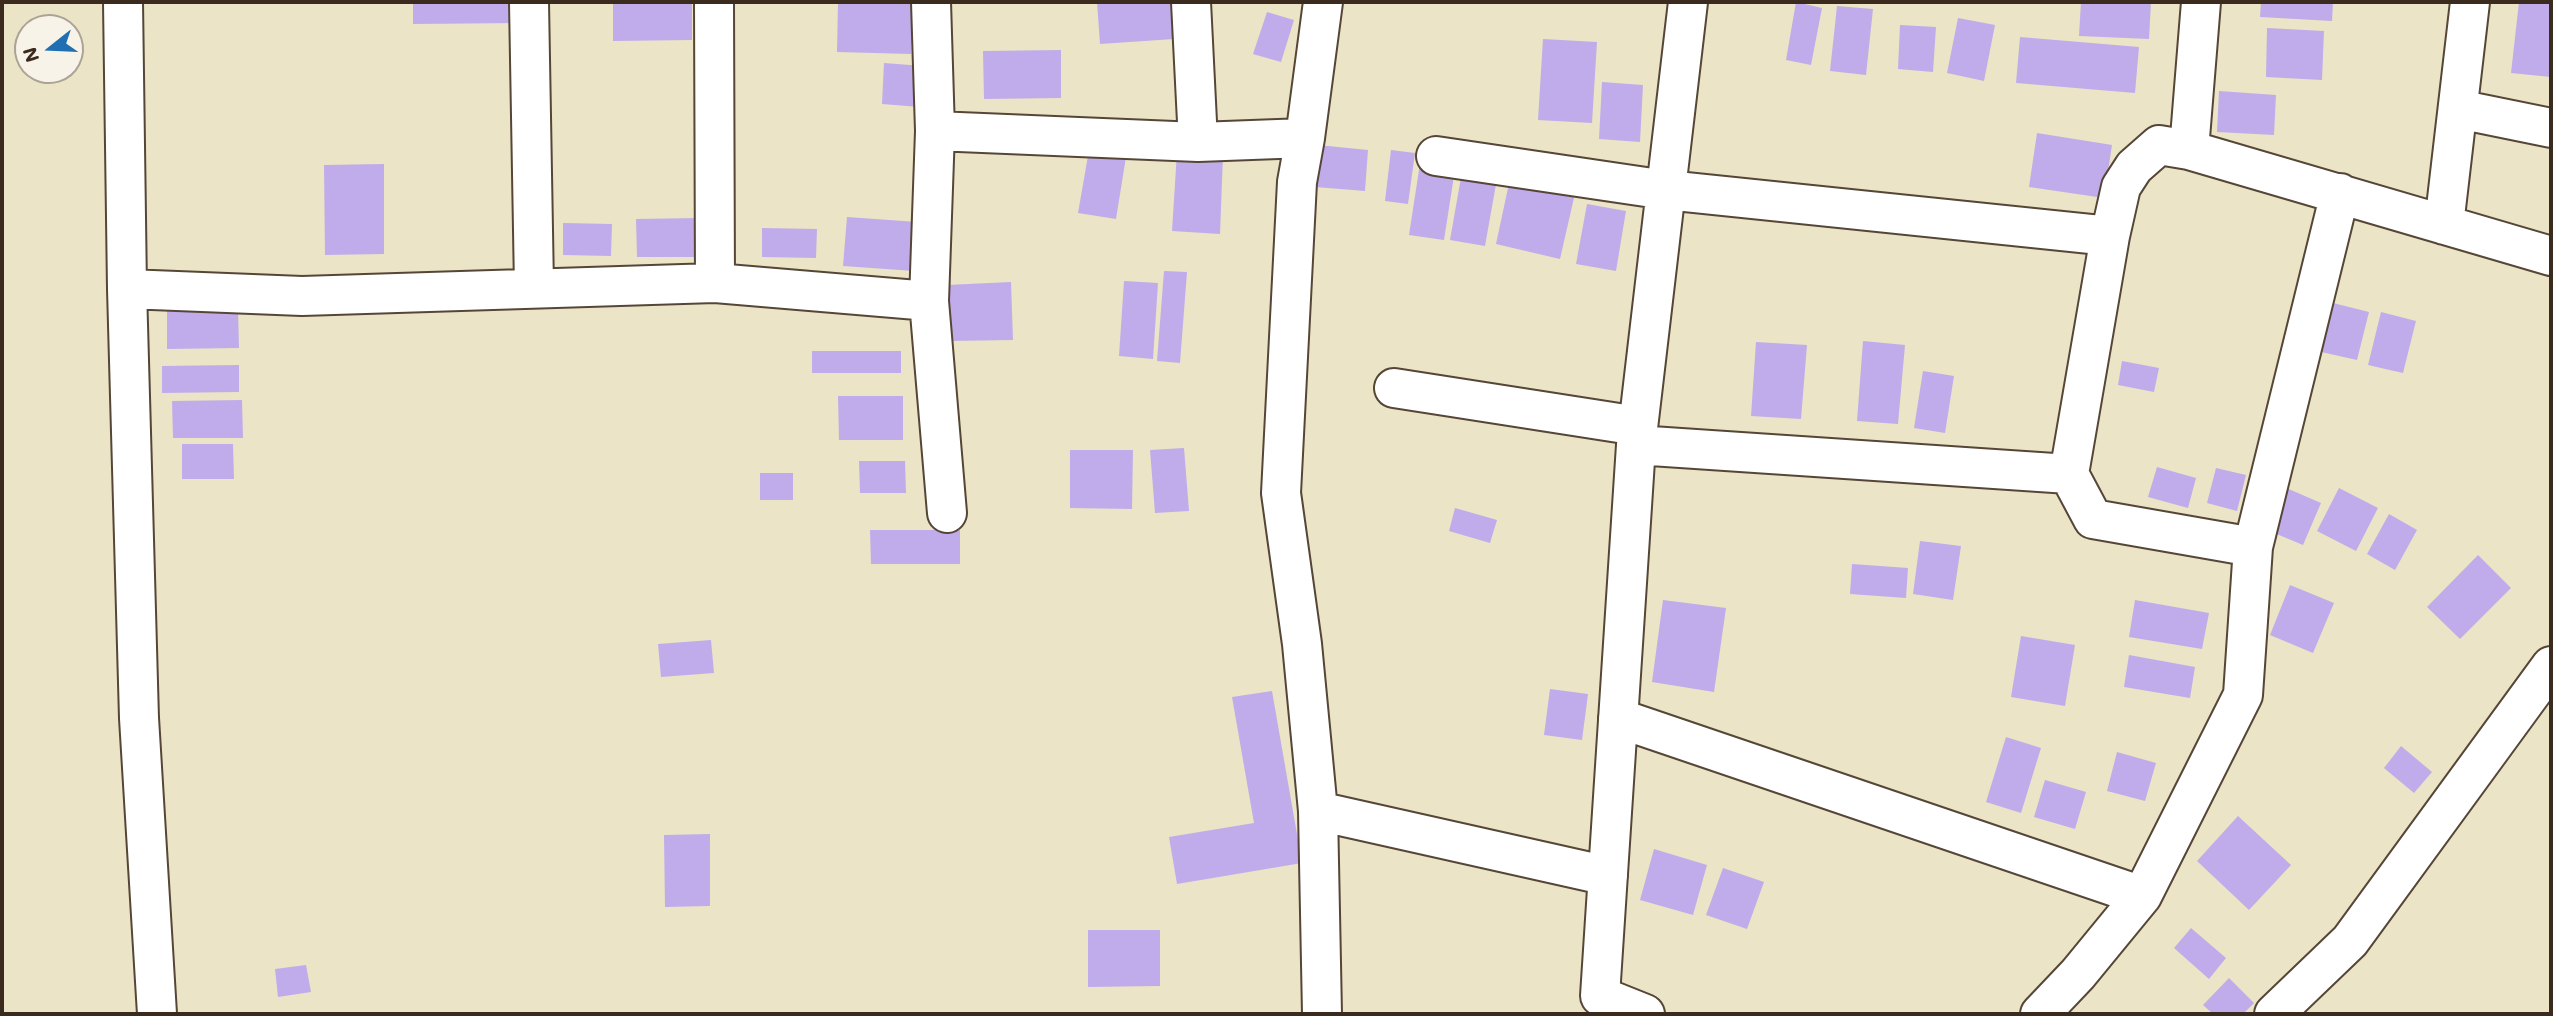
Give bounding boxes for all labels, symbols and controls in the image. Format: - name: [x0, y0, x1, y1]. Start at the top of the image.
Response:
- north arrow: [14, 14, 84, 84]
- text: N: [16, 44, 45, 66]

